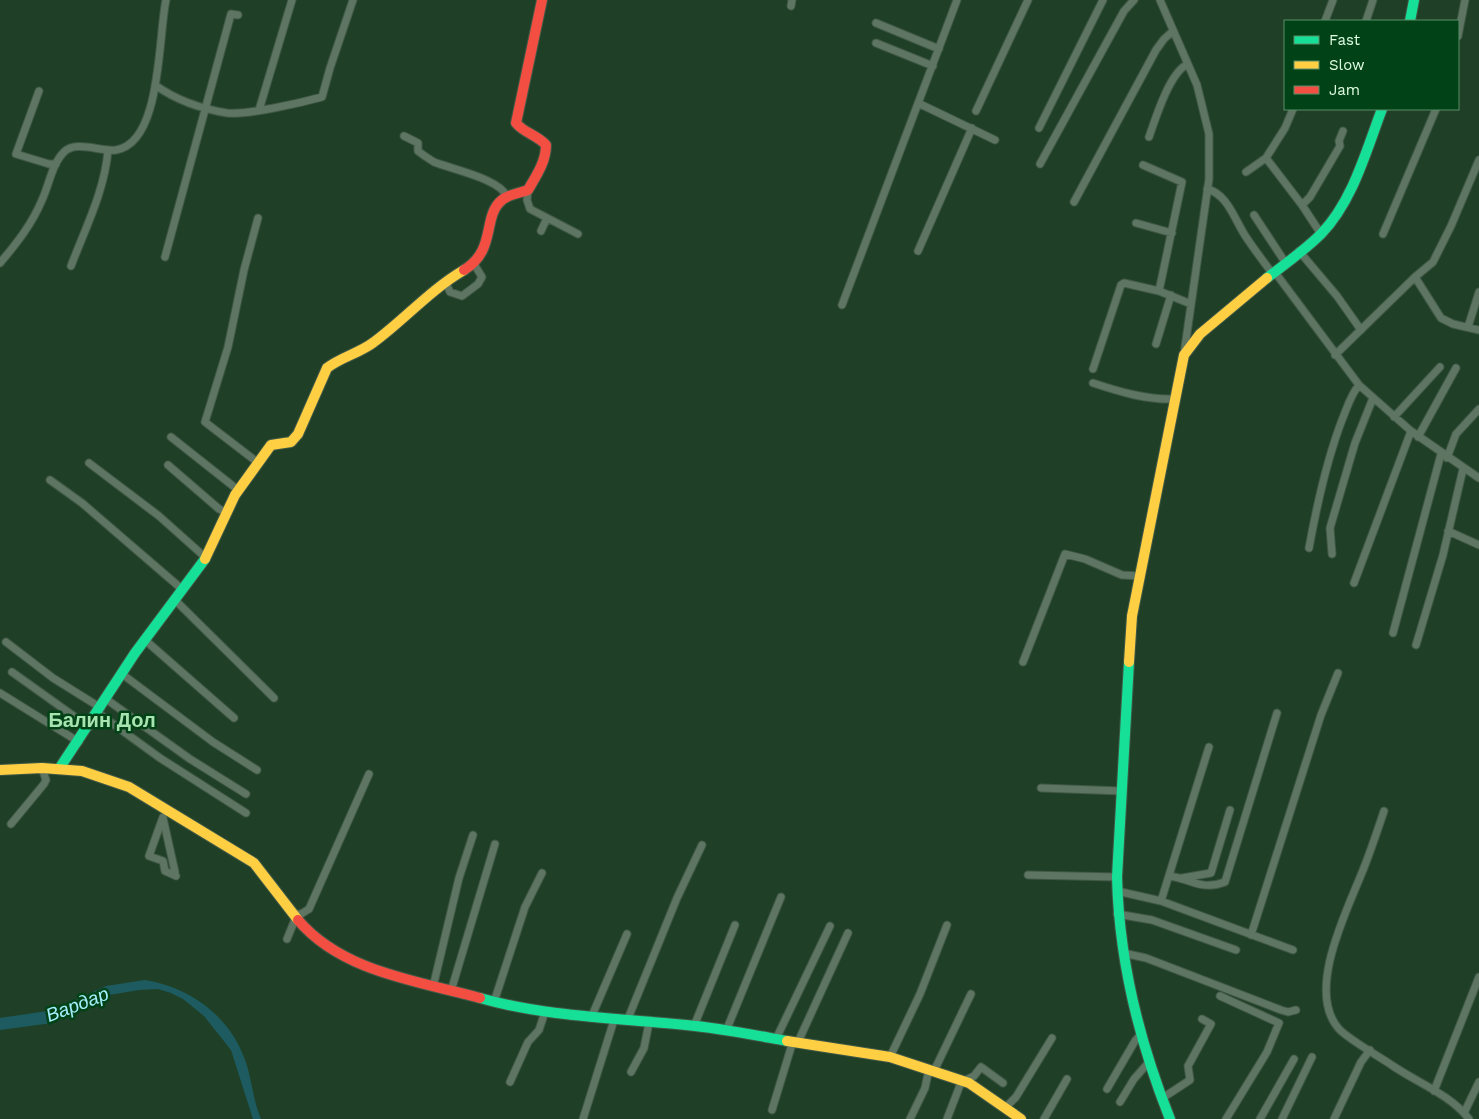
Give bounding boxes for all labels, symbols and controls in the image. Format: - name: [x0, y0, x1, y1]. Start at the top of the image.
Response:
- legend: [1284, 20, 1459, 110]
- text: Fast: [1329, 31, 1361, 49]
- text: Slow: [1329, 56, 1365, 74]
- text: Jam: [1329, 81, 1360, 99]
- district label: Балин Дол: [48, 708, 156, 732]
- water label: Вардар: [43, 982, 112, 1027]

